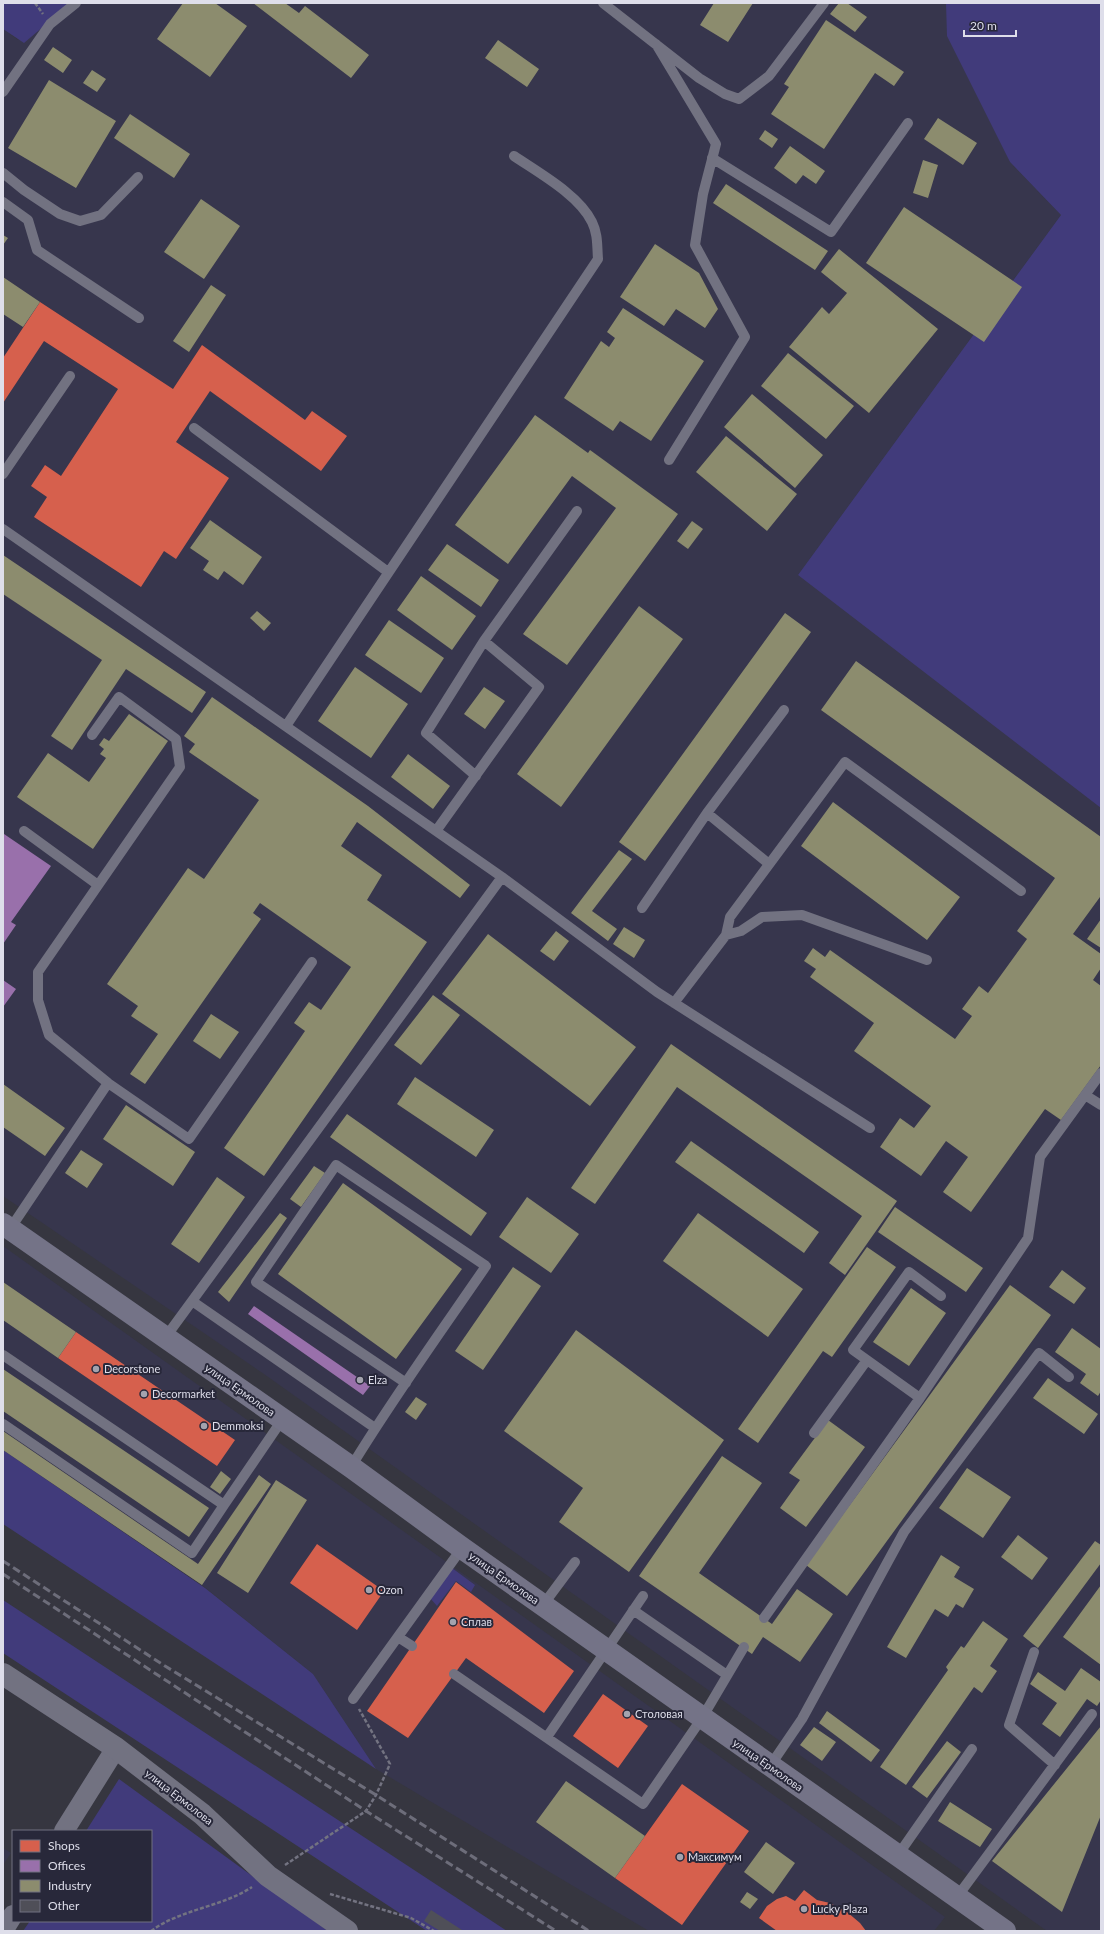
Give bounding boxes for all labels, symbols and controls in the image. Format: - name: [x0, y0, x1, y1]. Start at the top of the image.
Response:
- scale bar: [964, 12, 1016, 38]
- text: 20 m: [970, 18, 997, 33]
- street label: улица Ермолова: [203, 1361, 278, 1419]
- place label: Decorstone: [104, 1362, 161, 1375]
- marker: Decorstone: [91, 1364, 101, 1374]
- place label: Elza: [368, 1373, 387, 1386]
- marker: Elza: [355, 1375, 365, 1385]
- place label: Decormarket: [152, 1387, 215, 1400]
- marker: Decormarket: [139, 1389, 149, 1399]
- place label: Demmoksi: [212, 1419, 264, 1432]
- marker: Demmoksi: [199, 1421, 209, 1431]
- street label: улица Ермолова: [467, 1549, 542, 1607]
- place label: Ozon: [377, 1583, 403, 1596]
- marker: Ozon: [364, 1585, 374, 1595]
- place label: Сплав: [461, 1615, 492, 1628]
- marker: Сплав: [448, 1617, 458, 1627]
- place label: Столовая: [635, 1707, 683, 1720]
- marker: Столовая: [622, 1709, 632, 1719]
- street label: улица Ермолова: [731, 1736, 806, 1794]
- street label: улица Ермолова: [143, 1766, 216, 1827]
- legend: [12, 1830, 152, 1922]
- text: Shops: [48, 1838, 80, 1853]
- place label: Максимум: [688, 1850, 742, 1863]
- marker: Максимум: [675, 1852, 685, 1862]
- text: Offices: [48, 1858, 85, 1873]
- text: Industry: [48, 1878, 92, 1893]
- text: Other: [48, 1898, 80, 1913]
- place label: Lucky Plaza: [812, 1902, 868, 1915]
- marker: Lucky Plaza: [799, 1904, 809, 1914]

